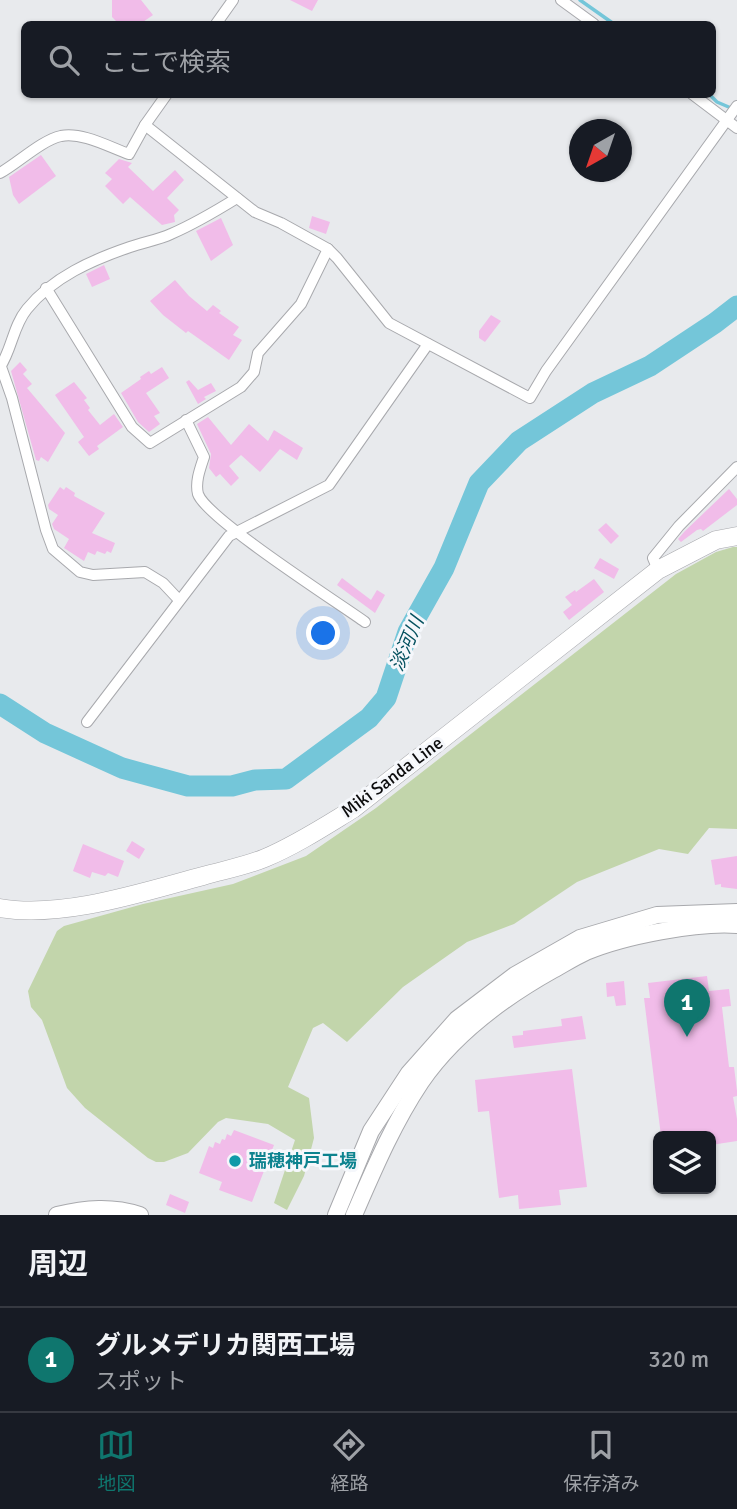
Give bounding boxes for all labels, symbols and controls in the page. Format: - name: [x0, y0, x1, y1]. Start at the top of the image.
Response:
- search box: [21, 21, 716, 98]
- icon: search: [45, 41, 83, 79]
- text: ここで検索: [101, 47, 231, 79]
- north arrow: [569, 119, 632, 182]
- water label: 淡河川: [385, 611, 430, 675]
- your location: [306, 616, 340, 650]
- street label: Miki Sanda Line: [337, 732, 447, 822]
- pin: 1: [664, 979, 710, 1037]
- map controls: [653, 1131, 716, 1194]
- button: layers: [653, 1131, 716, 1194]
- place label: 瑞穂神戸工場: [249, 1150, 357, 1172]
- marker: 瑞穂神戸工場: [227, 1153, 243, 1169]
- text: 周辺: [28, 1246, 88, 1283]
- text: グルメデリカ関西工場: [95, 1330, 355, 1362]
- text: 1: [45, 1345, 57, 1374]
- text: 320 m: [648, 1345, 709, 1374]
- text: スポット: [95, 1367, 187, 1396]
- tab: 地図: [97, 1426, 136, 1496]
- tab: 経路: [330, 1426, 369, 1496]
- tab: 保存済み: [563, 1426, 640, 1496]

